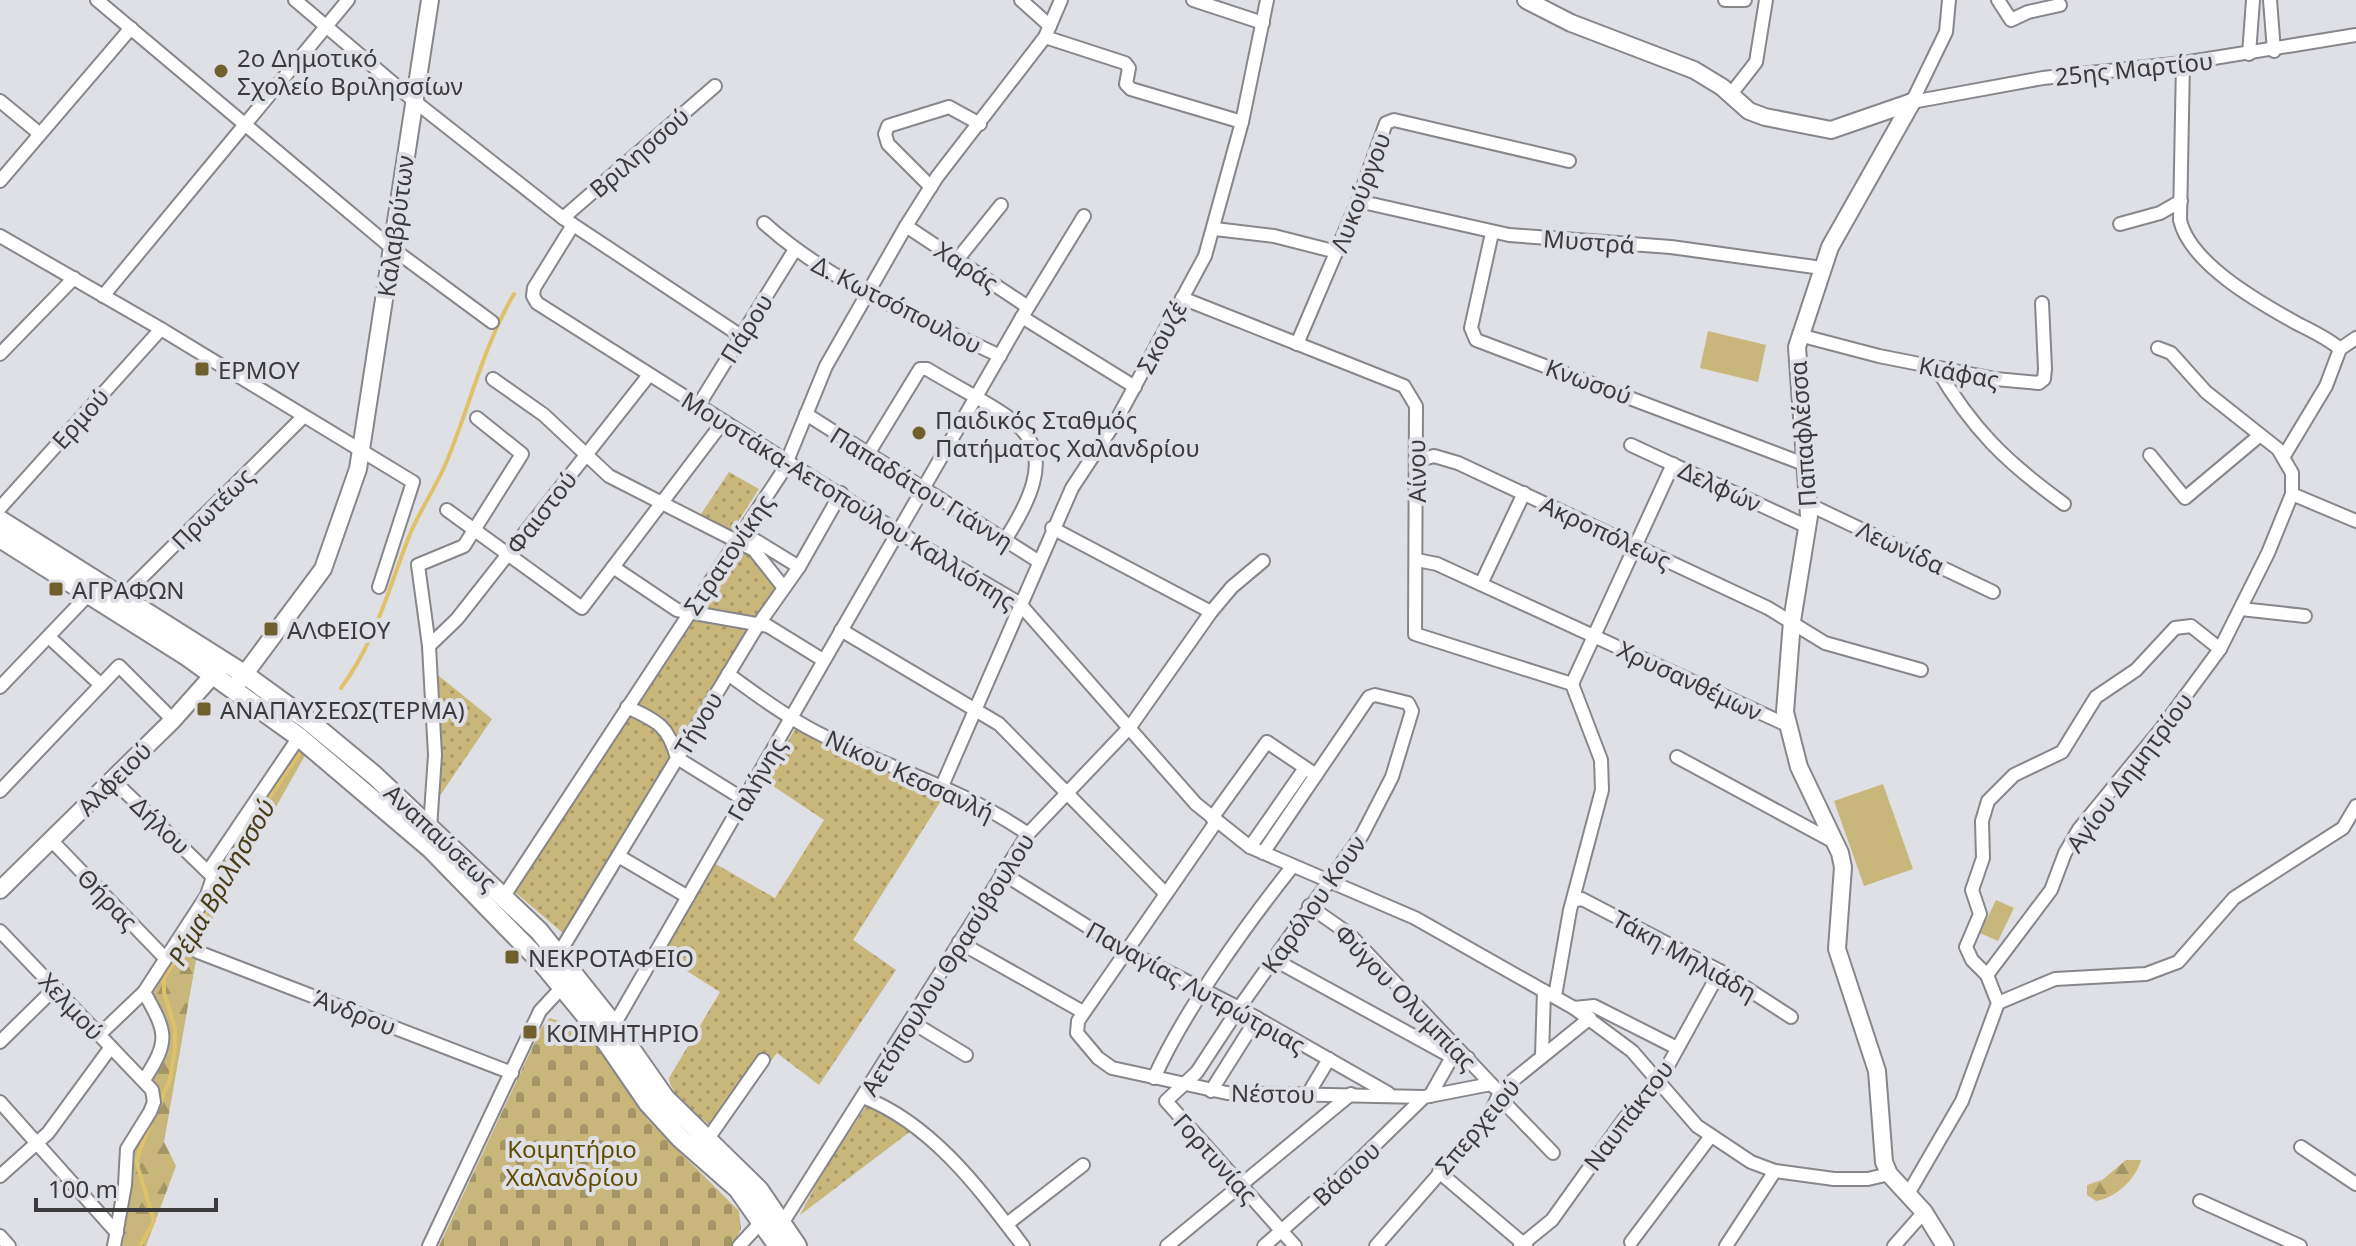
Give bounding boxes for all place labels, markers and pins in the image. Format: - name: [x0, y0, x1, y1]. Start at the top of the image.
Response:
- place label: 2ο Δημοτικό Σχολείο Βριλησσίων: [237, 41, 463, 102]
- marker: 2ο Δημοτικό Σχολείο Βριλησσίων: [212, 62, 230, 80]
- place label: ΕΡΜΟΥ: [218, 353, 300, 386]
- marker: ΕΡΜΟΥ: [193, 360, 211, 378]
- place label: Παιδικός Σταθμός Πατήματος Χαλανδρίου: [935, 403, 1200, 464]
- marker: Παιδικός Σταθμός Πατήματος Χαλανδρίου: [910, 424, 928, 442]
- place label: ΑΓΡΑΦΩΝ: [72, 573, 184, 606]
- marker: ΑΓΡΑΦΩΝ: [47, 580, 65, 598]
- place label: ΑΛΦΕΙΟΥ: [287, 613, 391, 646]
- marker: ΑΛΦΕΙΟΥ: [262, 620, 280, 638]
- place label: ΑΝΑΠΑΥΣΕΩΣ(ΤΕΡΜΑ): [220, 693, 465, 726]
- marker: ΑΝΑΠΑΥΣΕΩΣ(ΤΕΡΜΑ): [195, 700, 213, 718]
- place label: ΝΕΚΡΟΤΑΦΕΙΟ: [528, 941, 694, 974]
- marker: ΝΕΚΡΟΤΑΦΕΙΟ: [503, 948, 521, 966]
- place label: ΚΟΙΜΗΤΗΡΙΟ: [546, 1016, 699, 1049]
- marker: ΚΟΙΜΗΤΗΡΙΟ: [521, 1023, 539, 1041]

